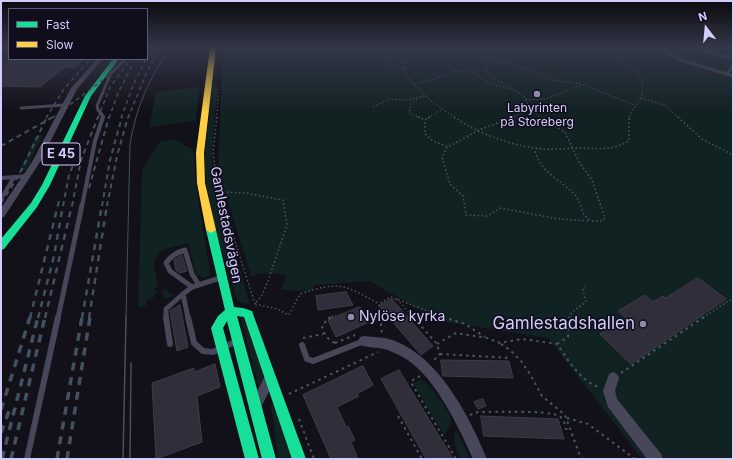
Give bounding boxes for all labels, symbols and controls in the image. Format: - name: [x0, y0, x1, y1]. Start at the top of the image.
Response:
- legend: [8, 8, 148, 60]
- north arrow: [686, 8, 726, 48]
- text: N: [697, 9, 709, 24]
- text: Fast: [46, 17, 70, 32]
- text: Slow: [46, 37, 73, 52]
- marker: Labyrinten på Storeberg: [532, 89, 542, 99]
- place label: Labyrinten på Storeberg: [500, 101, 574, 129]
- road number: E 45: [42, 143, 80, 165]
- street label: Gamlestadsvägen: [206, 165, 246, 285]
- place label: Nylöse kyrka: [359, 309, 445, 325]
- marker: Nylöse kyrka: [346, 312, 356, 322]
- place label: Gamlestadshallen: [493, 314, 635, 334]
- marker: Gamlestadshallen: [638, 319, 648, 329]

